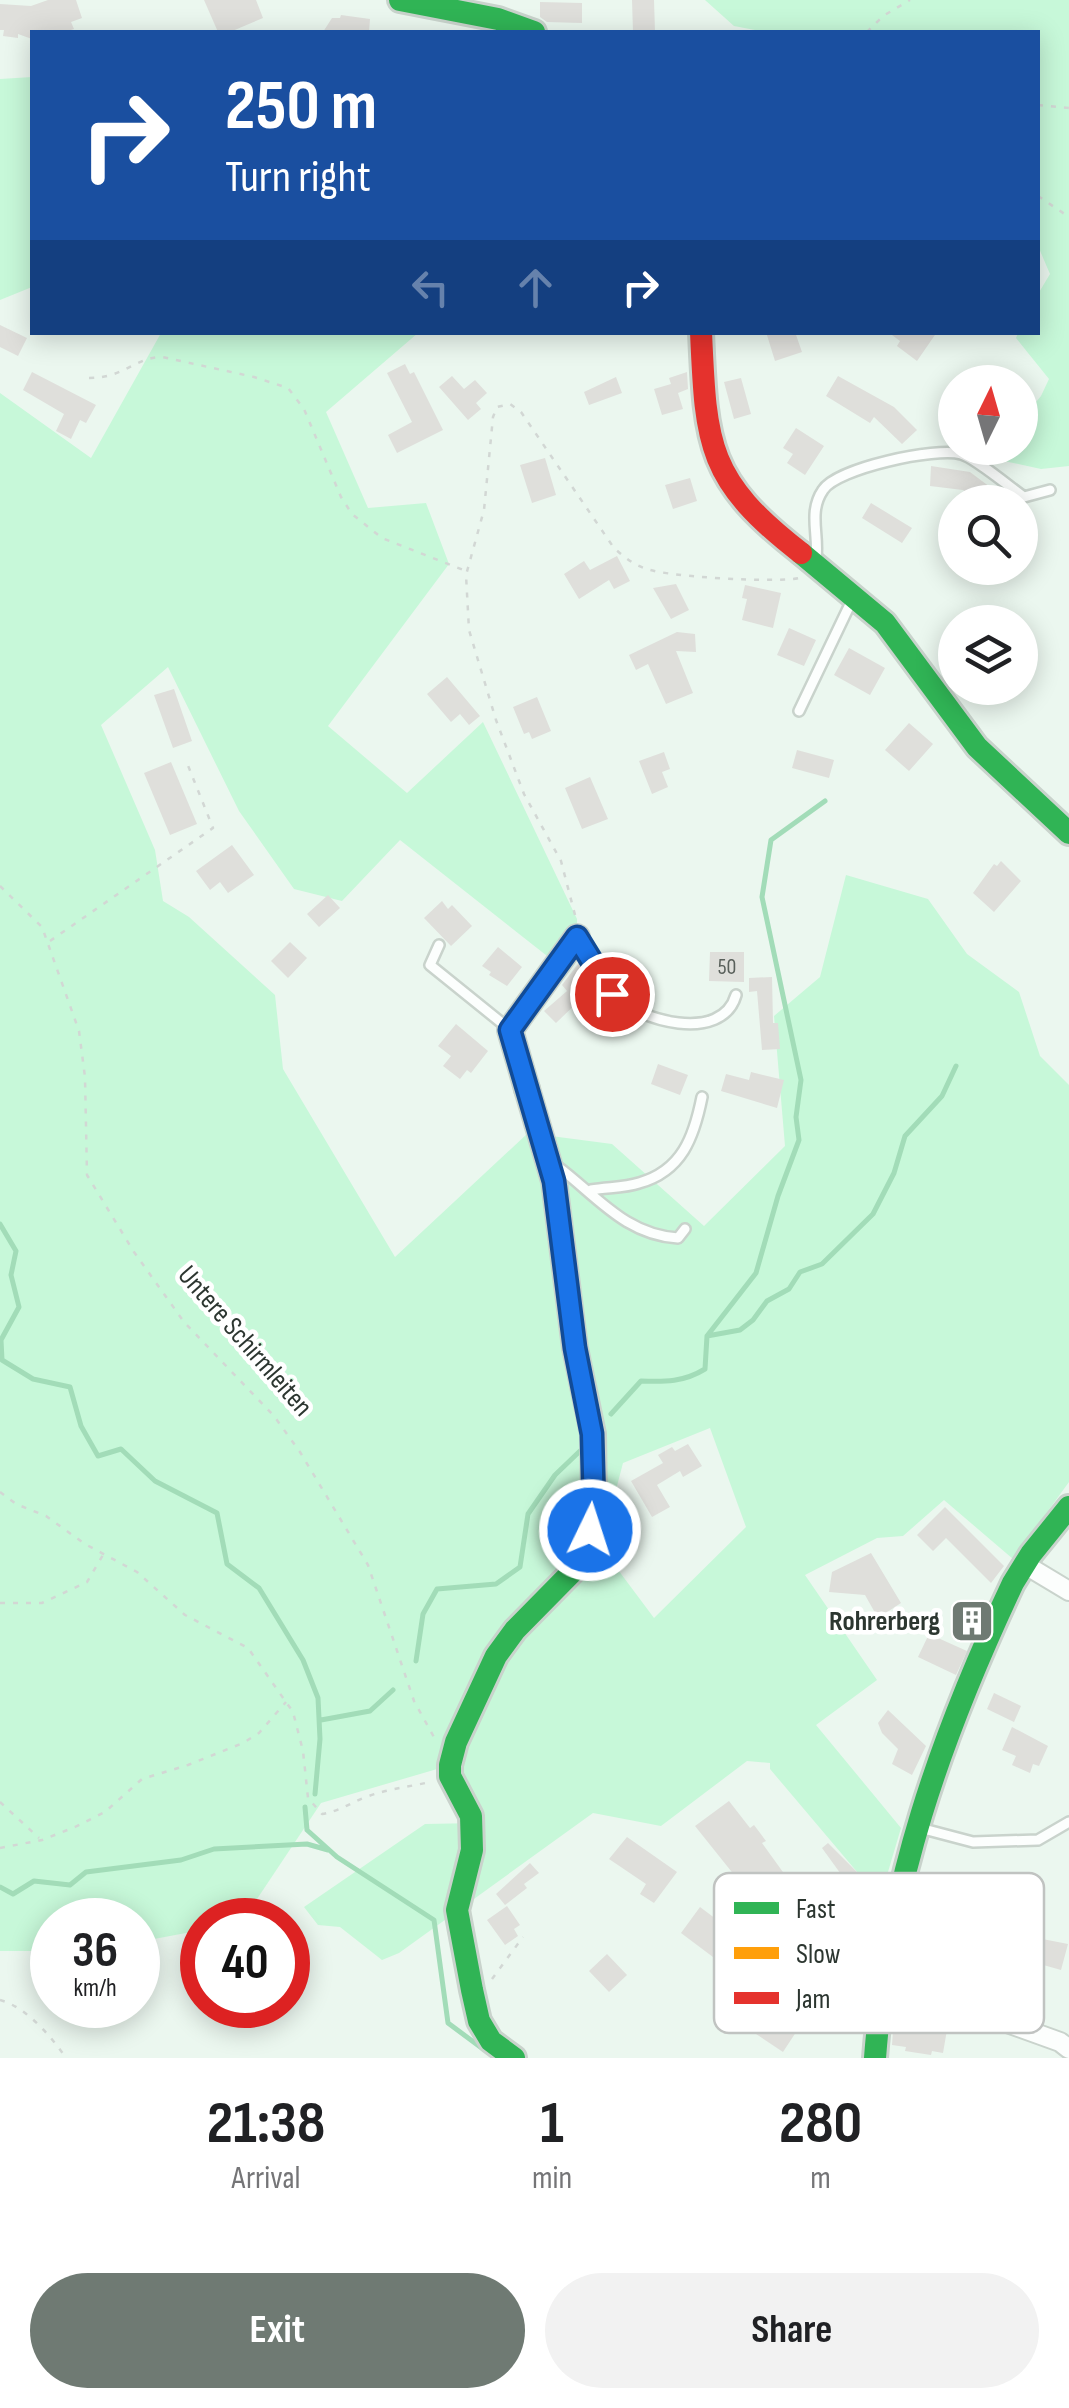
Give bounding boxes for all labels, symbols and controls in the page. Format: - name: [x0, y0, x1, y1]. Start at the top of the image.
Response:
- text: 250 m: [225, 65, 377, 149]
- icon: right: [60, 70, 190, 200]
- text: Turn right: [225, 150, 371, 205]
- icon: left: [403, 260, 458, 315]
- icon: ahead: [508, 260, 563, 315]
- icon: right: [613, 260, 668, 315]
- north arrow: [938, 365, 1038, 465]
- map controls: [938, 365, 1038, 705]
- button: search: [938, 485, 1038, 585]
- button: layers: [938, 605, 1038, 705]
- pin: [570, 952, 655, 1037]
- house number: 50: [718, 954, 736, 981]
- icon: arrive: [585, 967, 640, 1022]
- street label: Untere Schirmleiten: [171, 1259, 319, 1423]
- position arrow: [538, 1478, 642, 1582]
- building icon: Rohrerberg: [949, 1598, 995, 1644]
- place label: Rohrerberg: [829, 1605, 940, 1638]
- legend: [714, 1873, 1044, 2033]
- text: Fast: [796, 1893, 835, 1926]
- speed limit sign: 40: [180, 1898, 310, 2028]
- text: 36: [72, 1921, 118, 1981]
- text: Slow: [796, 1938, 841, 1971]
- text: km/h: [73, 1973, 117, 2004]
- text: Jam: [795, 1983, 831, 2016]
- text: 21:38: [207, 2088, 325, 2160]
- text: 1: [540, 2088, 564, 2160]
- text: 280: [779, 2088, 862, 2160]
- text: Arrival: [232, 2159, 300, 2198]
- text: min: [532, 2159, 572, 2198]
- text: m: [810, 2159, 831, 2198]
- button: Exit: [30, 2273, 525, 2388]
- button: Share: [545, 2273, 1039, 2388]

